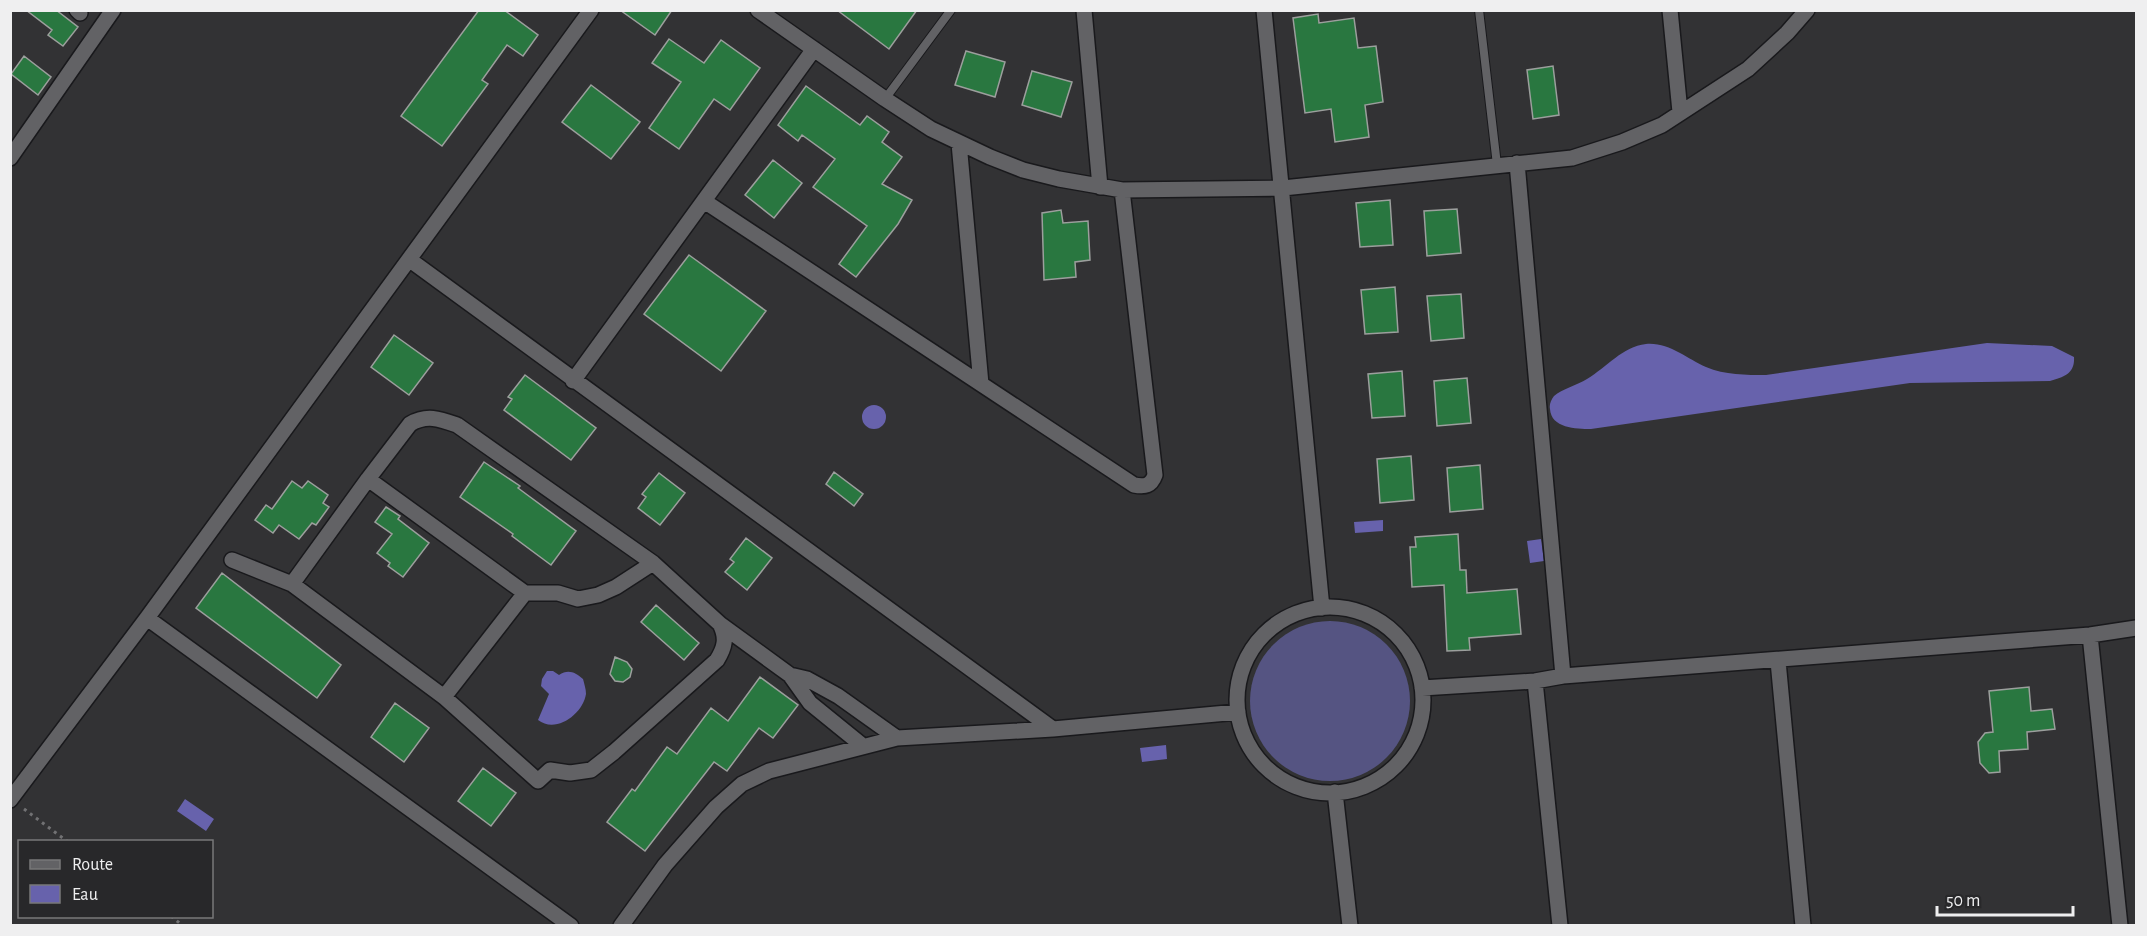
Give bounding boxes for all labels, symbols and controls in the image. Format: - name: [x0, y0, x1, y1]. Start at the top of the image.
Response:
- legend: [18, 840, 213, 918]
- text: Route: [72, 856, 113, 874]
- scale bar: [1937, 879, 2074, 917]
- text: Eau: [72, 886, 98, 904]
- text: 50 m: [1946, 892, 1980, 910]

